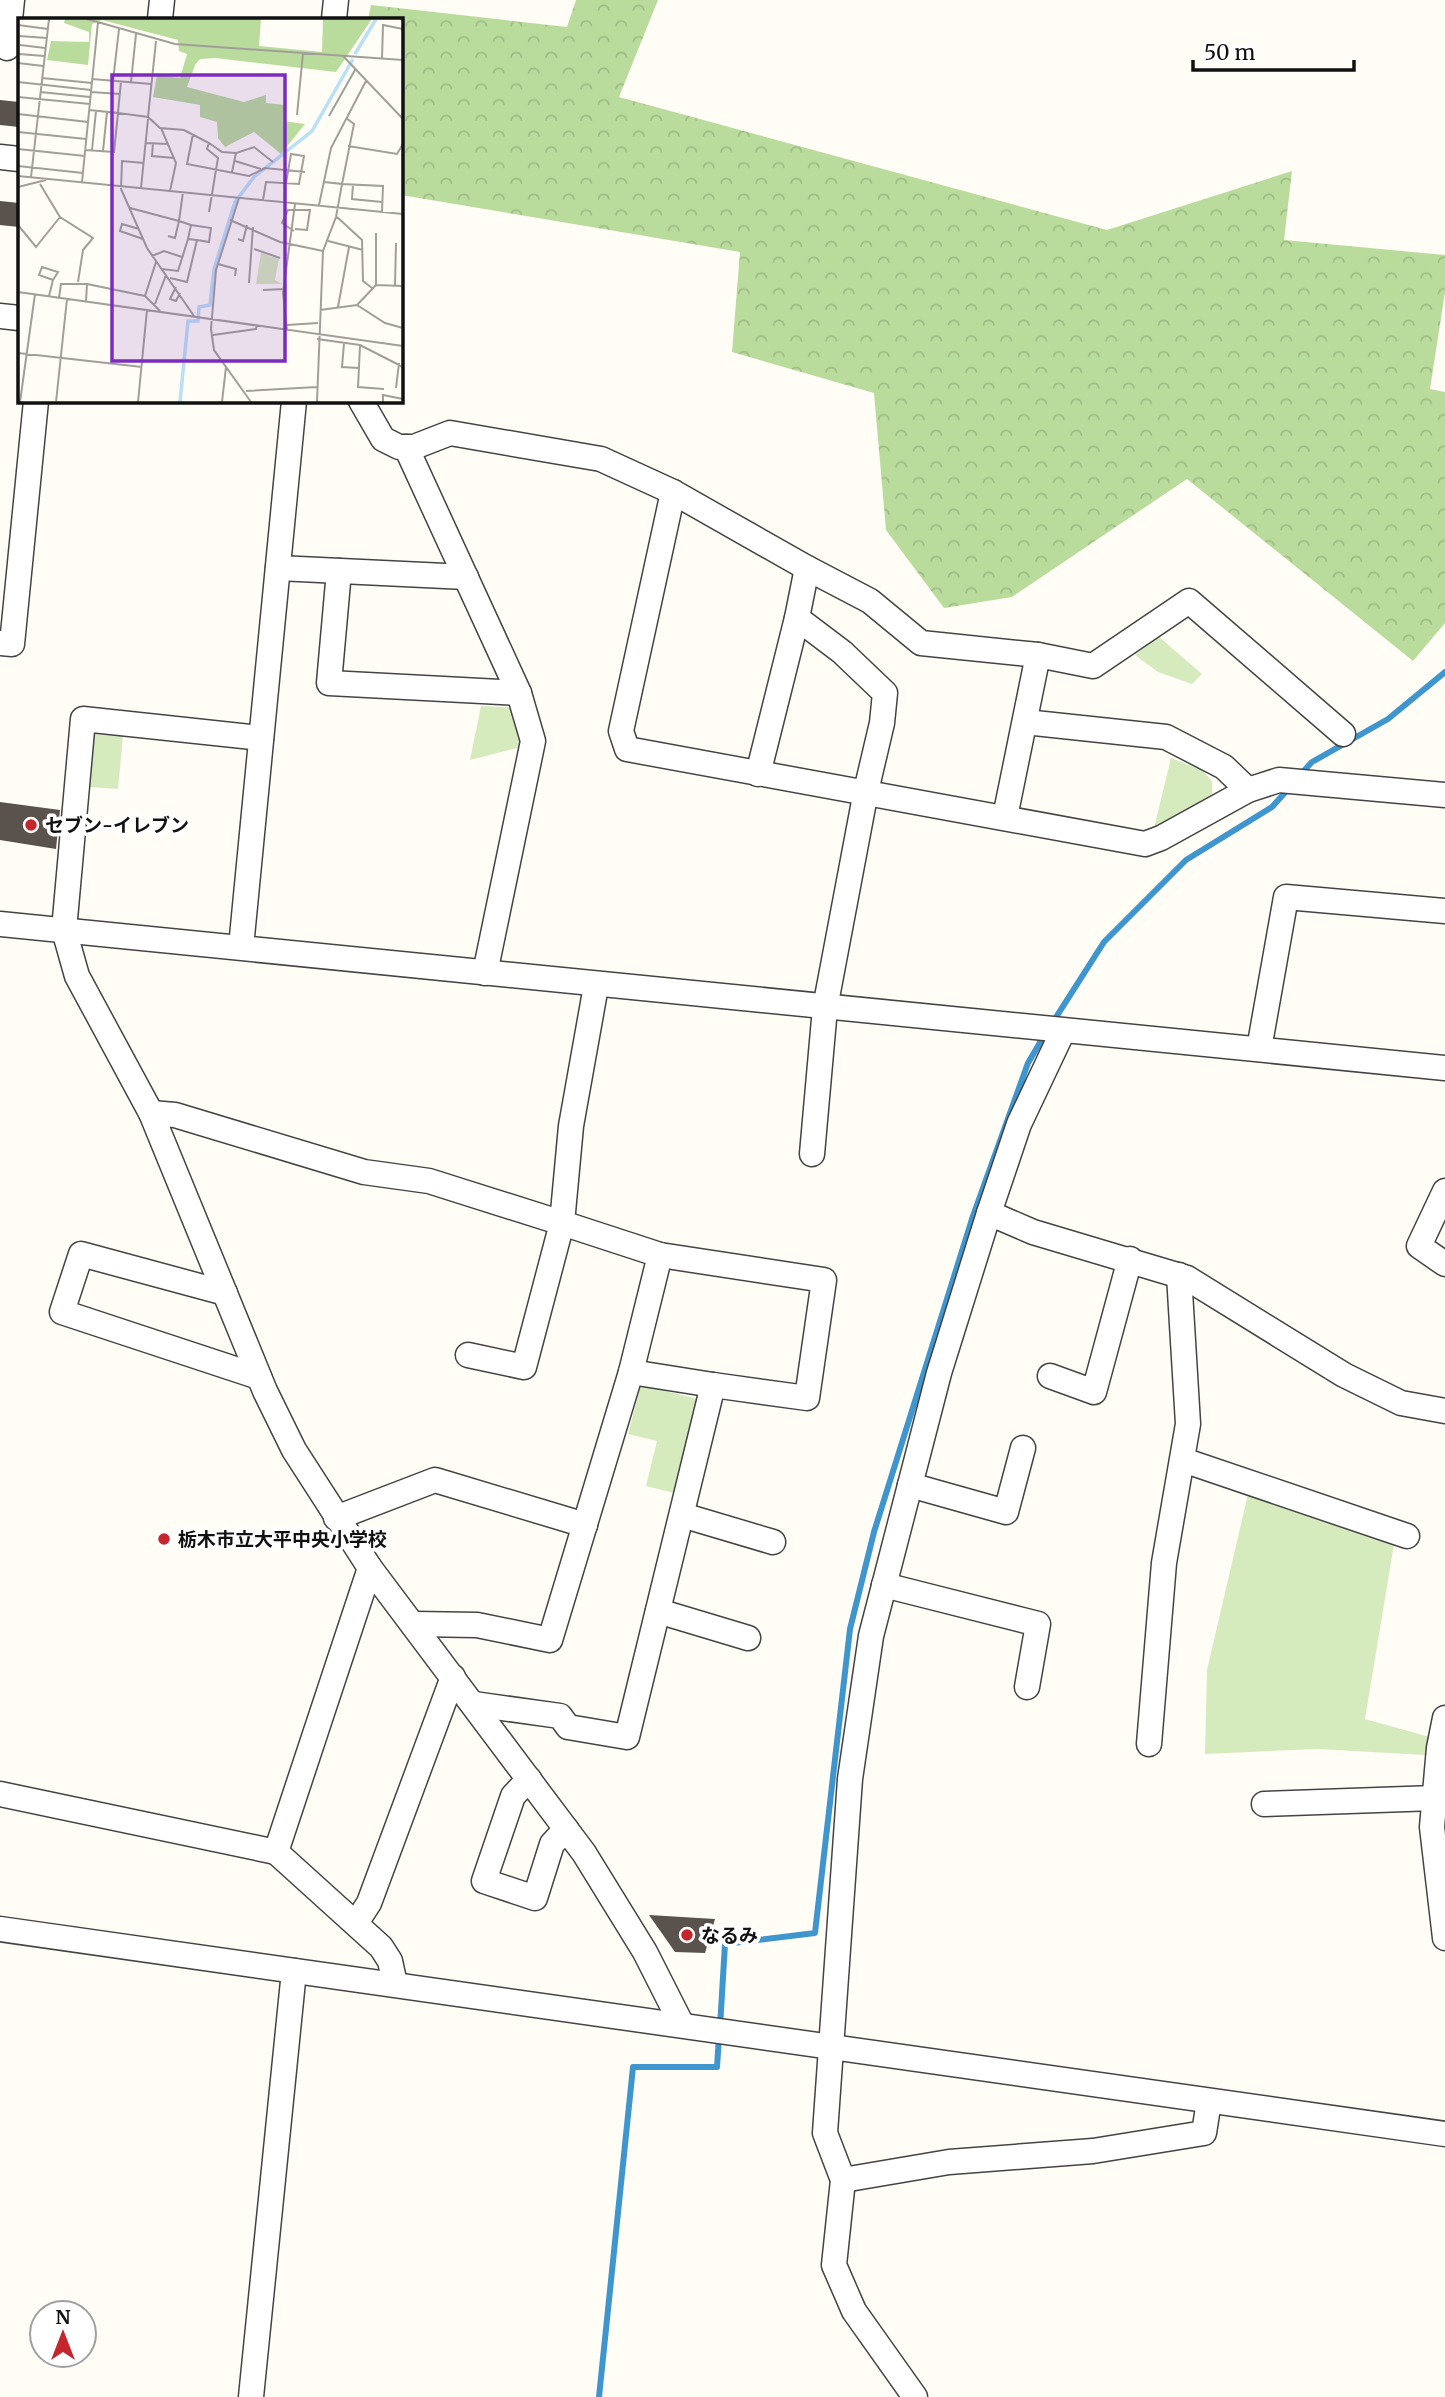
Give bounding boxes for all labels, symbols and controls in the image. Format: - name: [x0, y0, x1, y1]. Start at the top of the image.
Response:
- inset map: [18, 18, 402, 402]
- scale bar: [1193, 28, 1354, 72]
- text: 50 m: [1204, 39, 1255, 66]
- place label: セブン-イレブン: [45, 813, 189, 837]
- marker: セブン-イレブン: [23, 817, 39, 833]
- place label: 栃木市立大平中央小学校: [178, 1527, 387, 1551]
- marker: 栃木市立大平中央小学校: [156, 1531, 172, 1547]
- place label: なるみ: [701, 1923, 758, 1947]
- marker: なるみ: [679, 1927, 695, 1943]
- north arrow: [28, 2299, 98, 2369]
- text: N: [55, 2305, 71, 2329]

